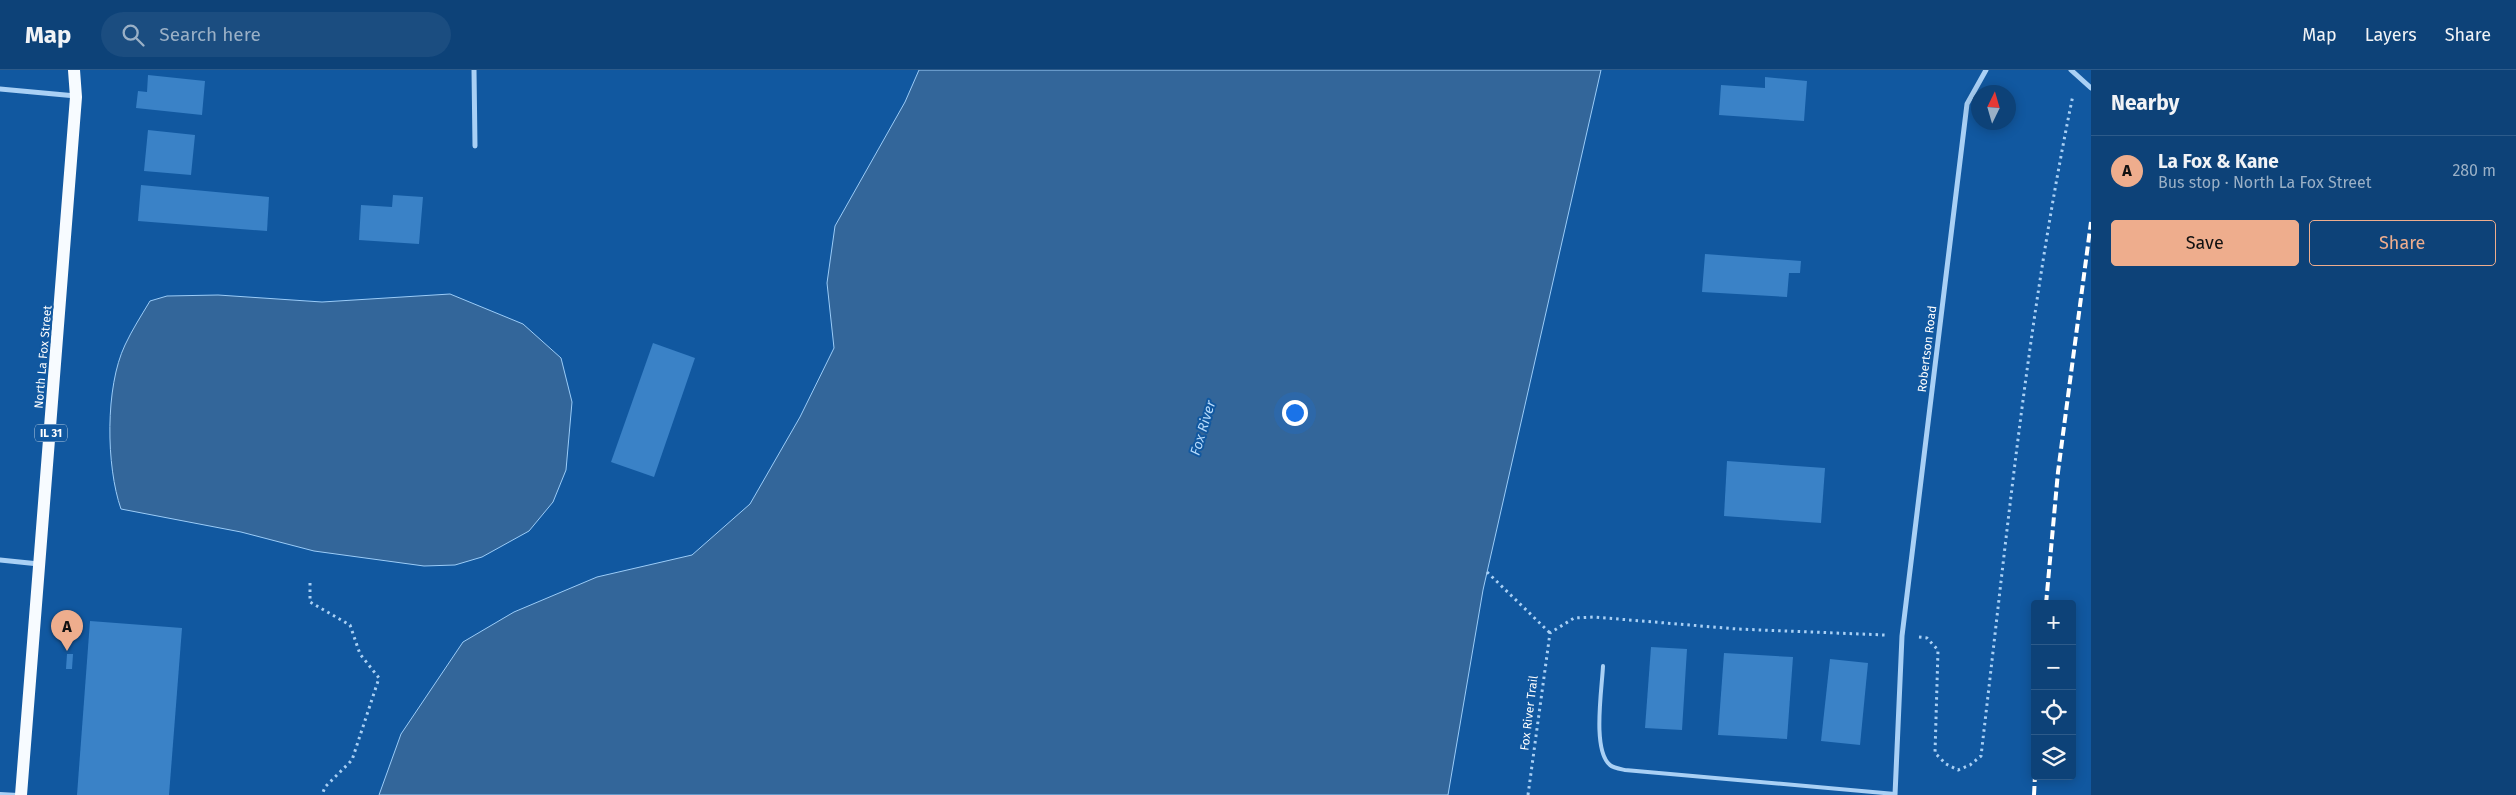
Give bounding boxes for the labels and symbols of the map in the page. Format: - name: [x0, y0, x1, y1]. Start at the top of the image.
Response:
- north arrow: [1971, 85, 2016, 130]
- street label: North La Fox Street: [31, 304, 55, 409]
- street label: Robertson Road: [1915, 305, 1939, 393]
- water label: Fox River: [1187, 398, 1220, 457]
- your location: [1282, 400, 1308, 426]
- road number: IL 31: [35, 424, 67, 442]
- pin: A: [51, 610, 83, 651]
- street label: Fox River Trail: [1517, 674, 1541, 751]

